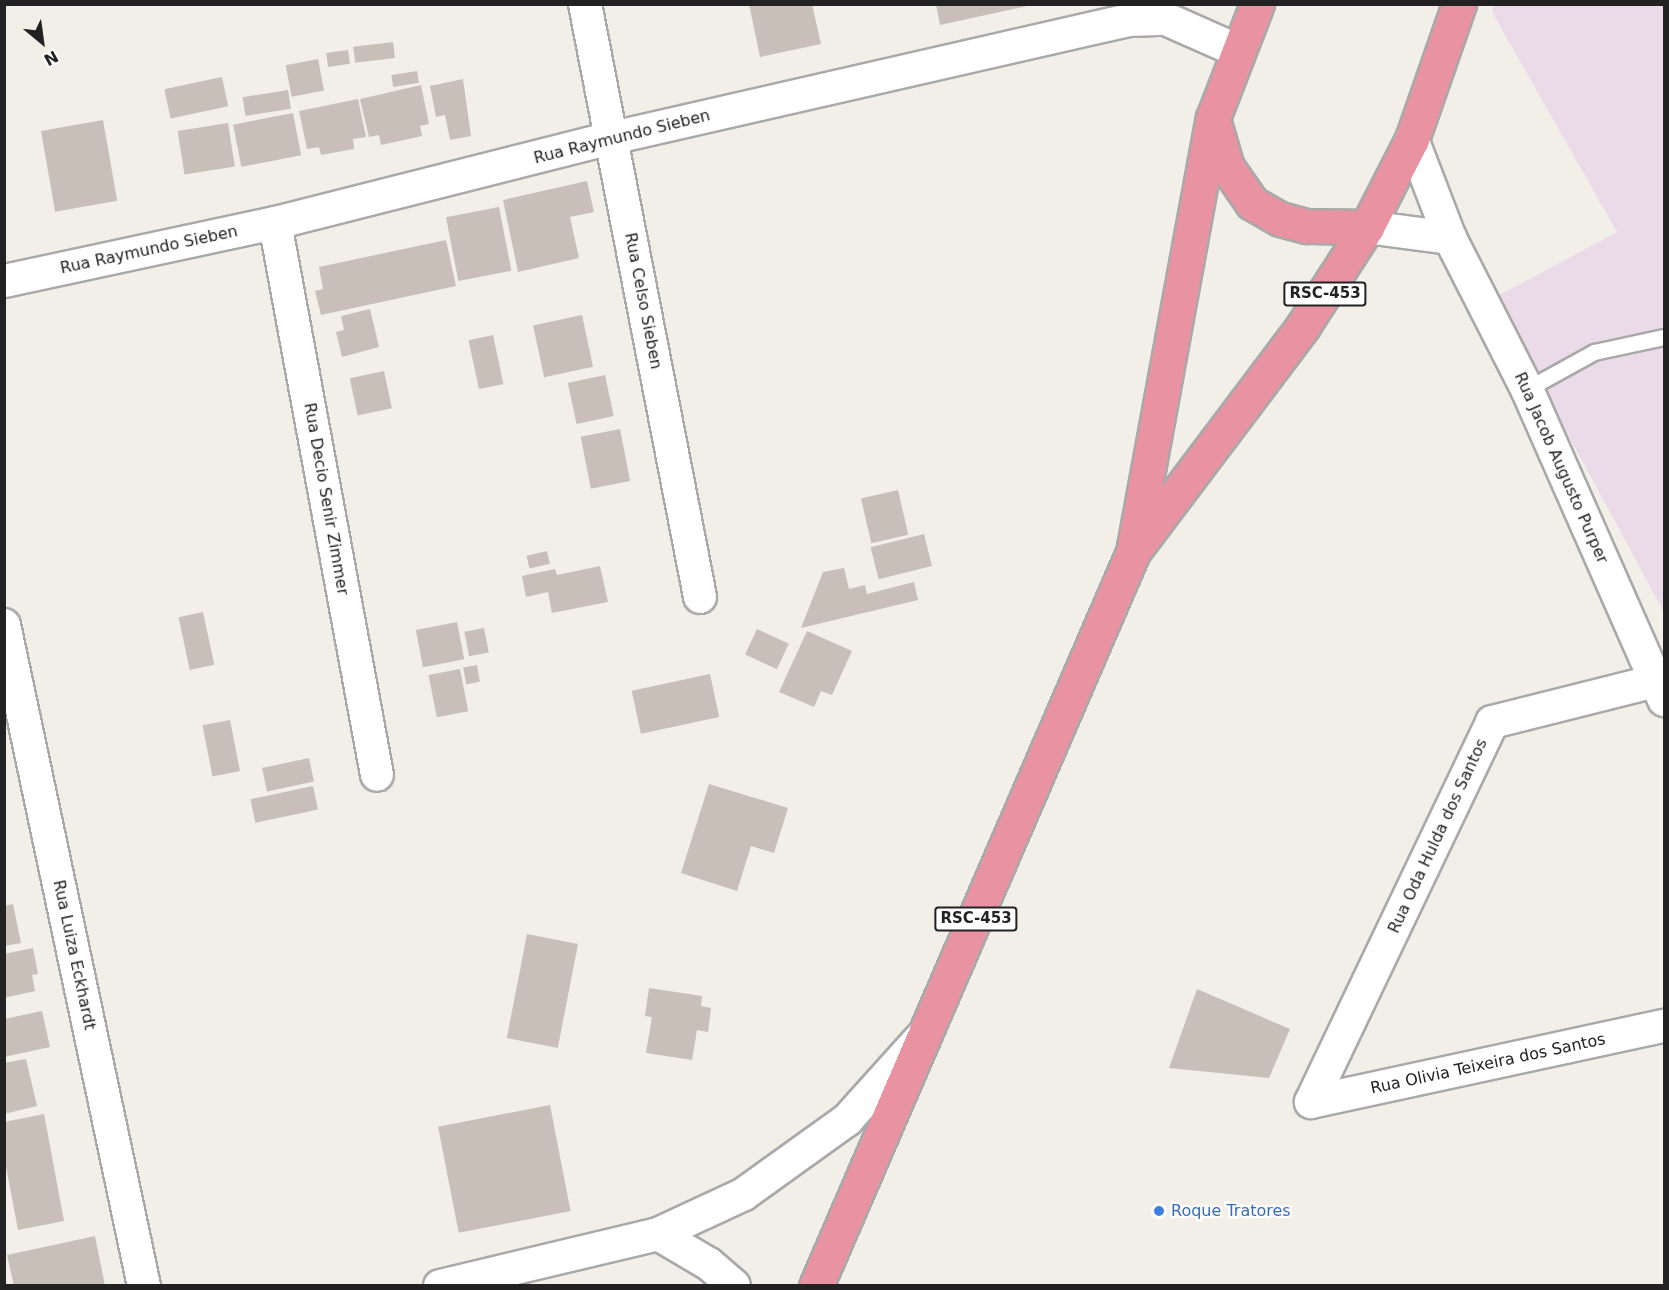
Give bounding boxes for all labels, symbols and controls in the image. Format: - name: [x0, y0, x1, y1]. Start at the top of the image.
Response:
- north arrow: [12, 12, 72, 72]
- text: N: [41, 47, 61, 70]
- street label: Rua Raymundo Sieben: [532, 106, 712, 168]
- street label: Rua Raymundo Sieben: [59, 222, 239, 278]
- street label: Rua Celso Sieben: [620, 231, 666, 371]
- road number: RSC-453: [1283, 282, 1367, 306]
- street label: Rua Jacob Augusto Purper: [1510, 369, 1612, 567]
- street label: Rua Decio Senir Zimmer: [300, 401, 352, 597]
- street label: Rua Oda Hulda dos Santos: [1384, 736, 1492, 936]
- street label: Rua Luiza Eckhardt: [49, 878, 99, 1032]
- road number: RSC-453: [934, 907, 1018, 931]
- street label: Rua Olivia Teixeira dos Santos: [1369, 1030, 1607, 1098]
- place label: Roque Tratores: [1171, 1201, 1291, 1221]
- marker: Roque Tratores: [1152, 1204, 1166, 1218]

